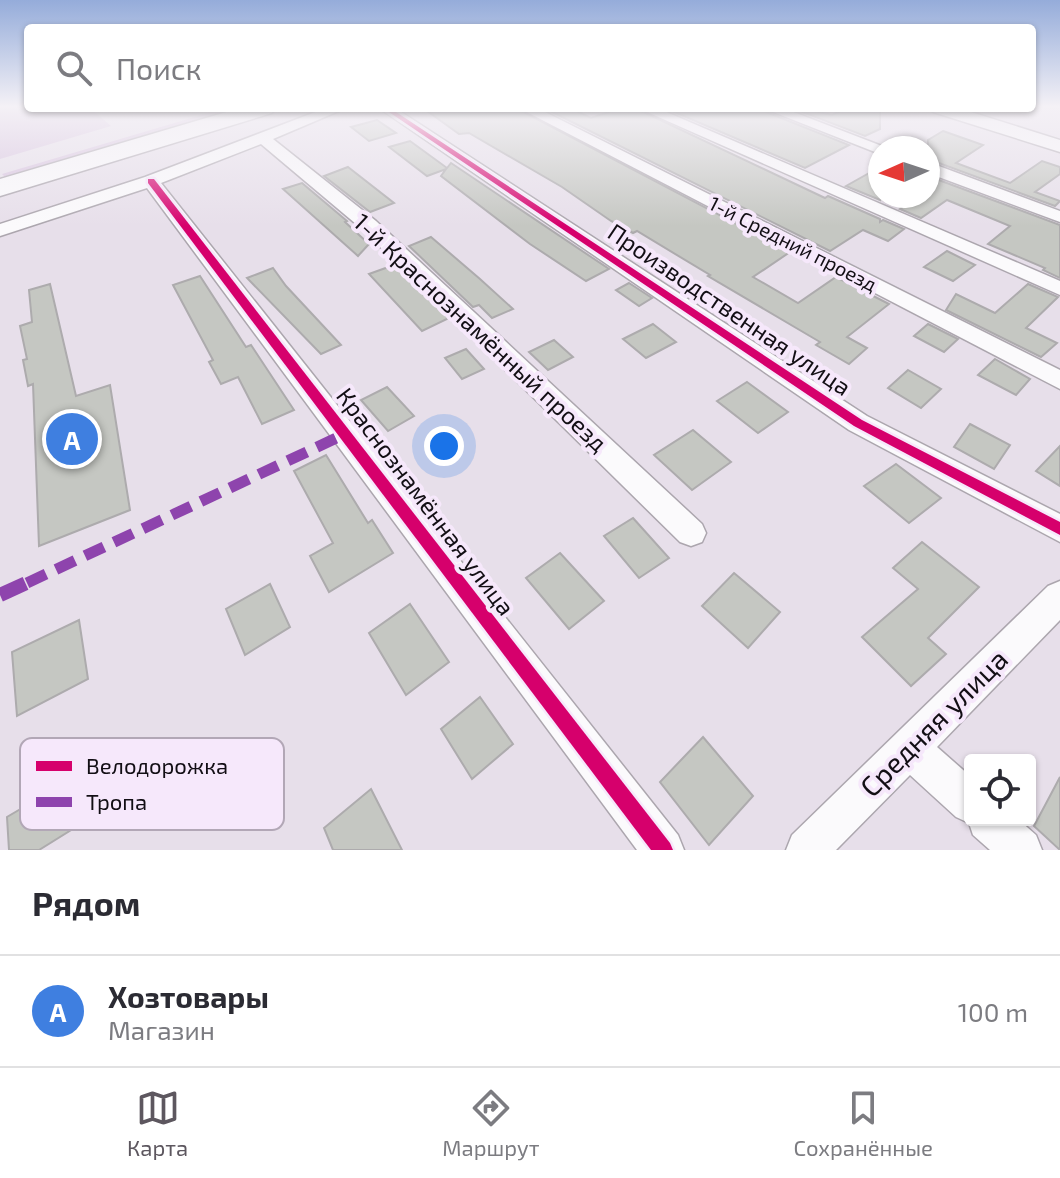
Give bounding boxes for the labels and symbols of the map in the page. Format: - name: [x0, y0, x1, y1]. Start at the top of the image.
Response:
- north arrow: [868, 136, 940, 208]
- street label: 1-й Средний проезд: [706, 190, 881, 296]
- street label: 1-й Краснознамённый проезд: [348, 207, 614, 457]
- street label: Производственная улица: [602, 217, 857, 402]
- street label: Краснознамённая улица: [330, 382, 521, 621]
- pin: A: [46, 409, 98, 469]
- your location: [424, 426, 464, 466]
- street label: Средняя улица: [852, 641, 1014, 803]
- legend: [20, 738, 284, 830]
- text: Велодорожка: [86, 752, 228, 778]
- text: Тропа: [86, 788, 147, 814]

